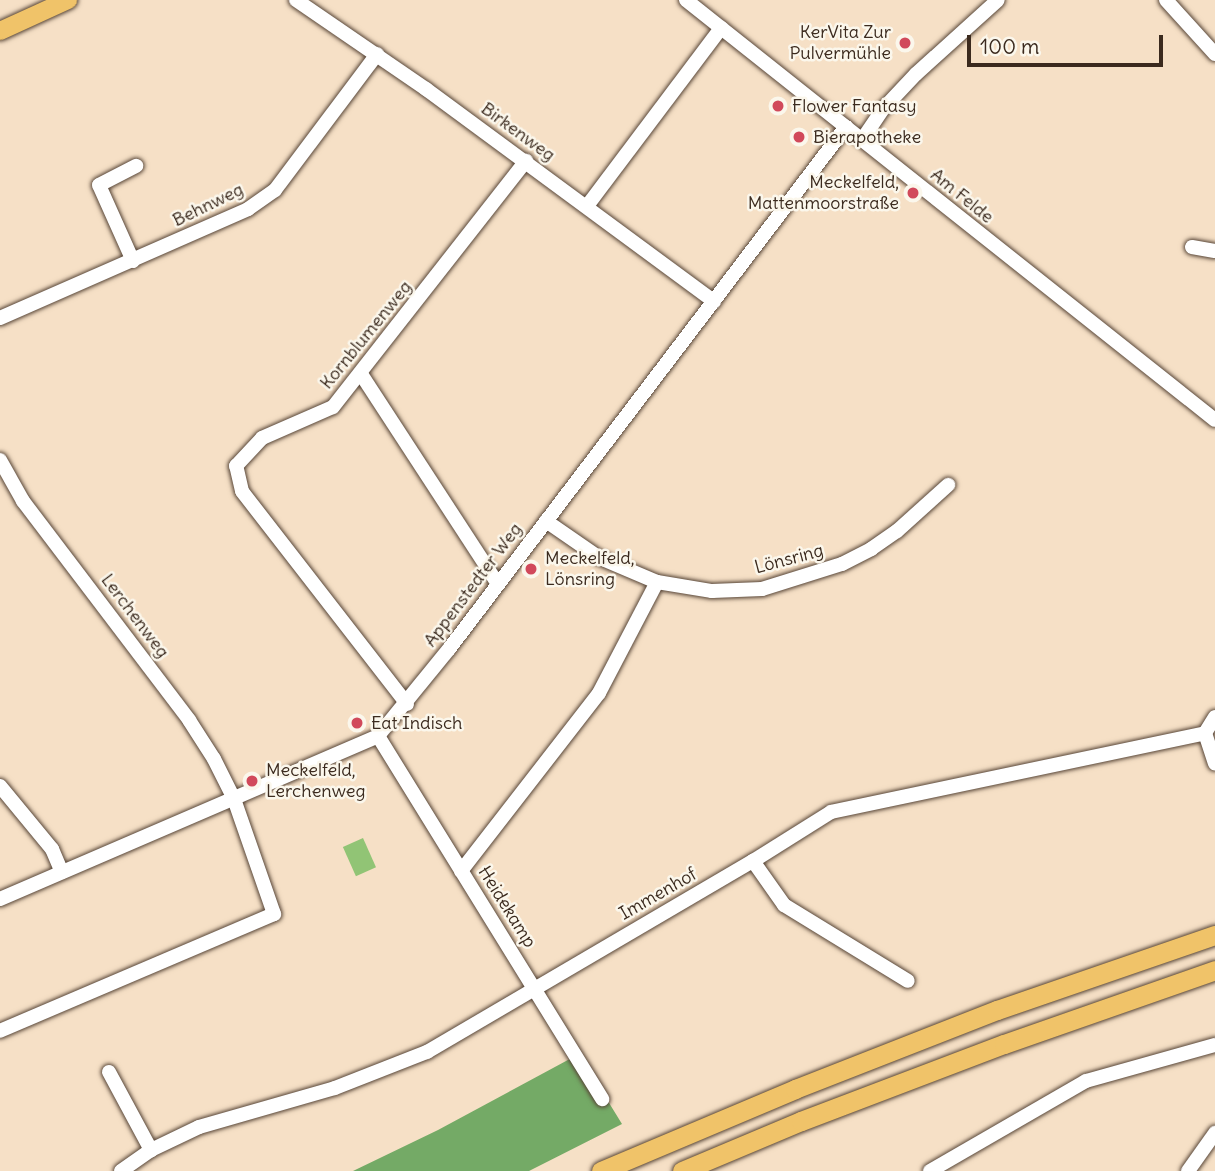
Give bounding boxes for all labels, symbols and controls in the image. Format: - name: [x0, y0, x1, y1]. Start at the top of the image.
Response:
- scale bar: [970, 21, 1166, 65]
- place label: KerVita Zur Pulvermühle: [790, 22, 891, 64]
- text: 100 m: [980, 33, 1039, 60]
- marker: KerVita Zur Pulvermühle: [897, 35, 913, 51]
- place label: Flower Fantasy: [792, 95, 916, 117]
- street label: Birkenweg: [477, 98, 559, 166]
- marker: Flower Fantasy: [770, 98, 786, 114]
- place label: Bierapotheke: [813, 126, 921, 148]
- marker: Bierapotheke: [791, 129, 807, 145]
- street label: Am Felde: [926, 164, 998, 228]
- place label: Meckelfeld, Mattenmoorstraße: [748, 172, 899, 214]
- street label: Behnweg: [169, 179, 247, 231]
- marker: Meckelfeld, Mattenmoorstraße: [905, 185, 921, 201]
- street label: Kornblumenweg: [316, 277, 416, 393]
- street label: Appenstedter Weg: [419, 519, 527, 651]
- street label: Lönsring: [752, 539, 826, 579]
- place label: Meckelfeld, Lönsring: [545, 548, 635, 590]
- marker: Meckelfeld, Lönsring: [523, 561, 539, 577]
- street label: Lerchenweg: [96, 570, 174, 662]
- place label: Eat Indisch: [371, 712, 462, 734]
- marker: Eat Indisch: [349, 715, 365, 731]
- place label: Meckelfeld, Lerchenweg: [266, 760, 366, 802]
- marker: Meckelfeld, Lerchenweg: [244, 773, 260, 789]
- street label: Heidekamp: [473, 862, 541, 952]
- street label: Immenhof: [615, 863, 701, 925]

